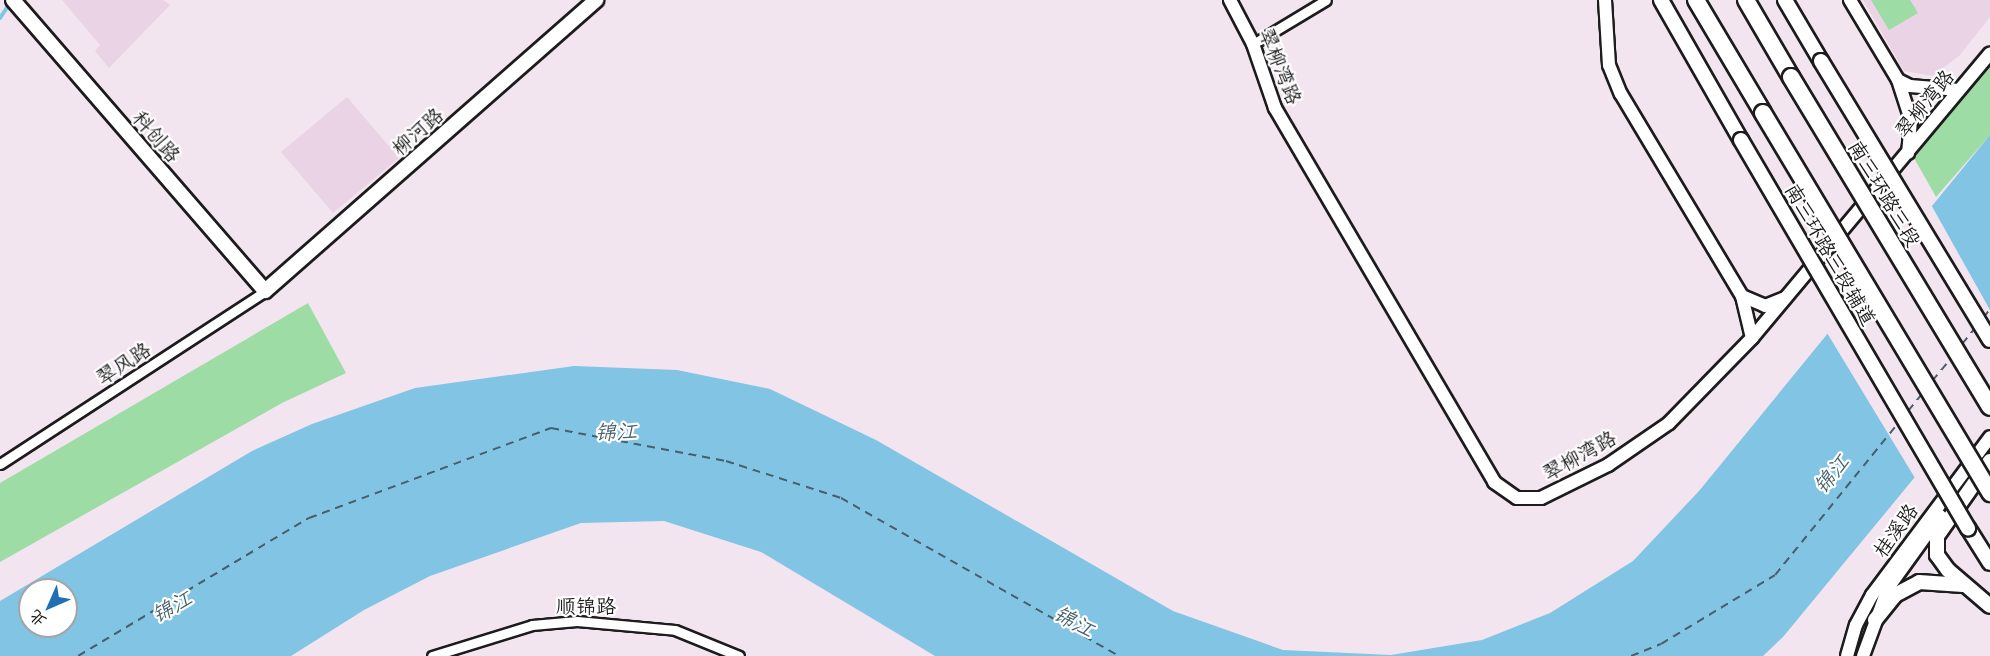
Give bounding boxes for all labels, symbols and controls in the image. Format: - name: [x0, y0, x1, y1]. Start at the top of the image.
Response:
- street label: 翠柳湾路: [1255, 24, 1307, 108]
- street label: 翠柳湾路: [1890, 64, 1958, 142]
- street label: 柳河路: [386, 102, 448, 160]
- street label: 科创路: [128, 105, 186, 167]
- street label: 南三环路三段: [1844, 135, 1926, 251]
- street label: 南三环路三段辅道: [1781, 179, 1881, 329]
- street label: 翠风路: [91, 337, 155, 389]
- water label: 锦江: [595, 417, 637, 443]
- street label: 翠柳湾路: [1538, 425, 1620, 485]
- water label: 锦江: [1807, 449, 1853, 497]
- street label: 桂溪路: [1868, 499, 1922, 561]
- north arrow: [18, 578, 78, 638]
- water label: 锦江: [147, 584, 195, 626]
- street label: 顺锦路: [556, 593, 616, 617]
- water label: 锦江: [1051, 599, 1099, 641]
- text: 北: [23, 605, 51, 633]

